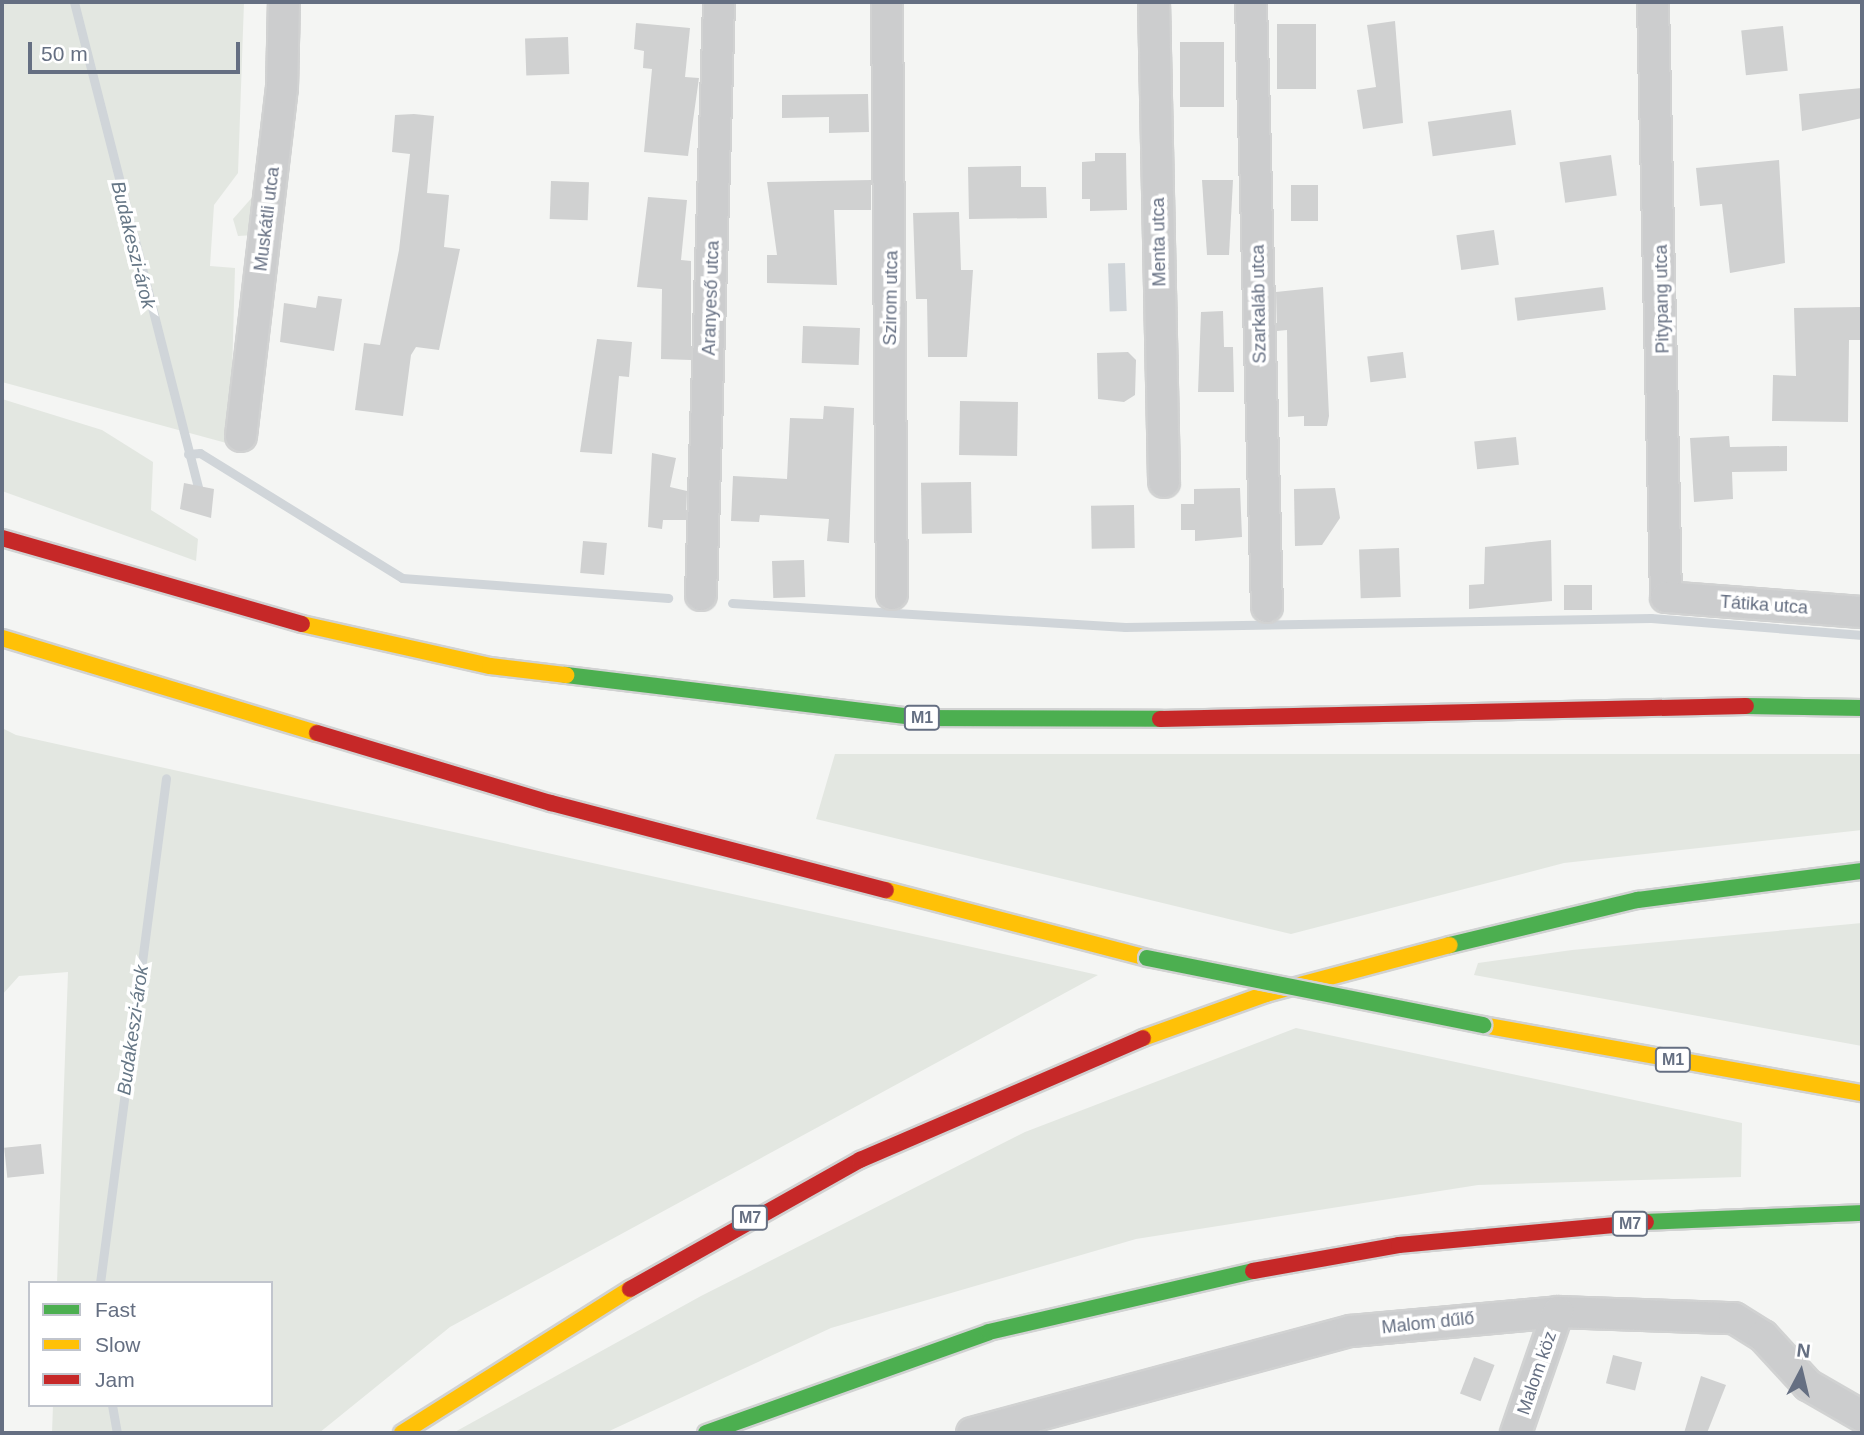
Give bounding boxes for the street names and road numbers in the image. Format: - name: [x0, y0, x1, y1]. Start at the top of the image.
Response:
- street label: Muskátli utca: [250, 166, 284, 272]
- street label: Menta utca: [1147, 197, 1171, 287]
- street label: Aranyeső utca: [698, 240, 724, 356]
- street label: Szarkaláb utca: [1247, 244, 1271, 364]
- street label: Pitypang utca: [1650, 244, 1674, 354]
- street label: Szirom utca: [879, 250, 903, 346]
- street label: Tátika utca: [1719, 591, 1809, 619]
- road number: M1: [903, 706, 941, 730]
- road number: M1: [1654, 1048, 1692, 1072]
- road number: M7: [731, 1206, 769, 1230]
- road number: M7: [1611, 1212, 1649, 1236]
- street label: Malom dűlő: [1381, 1307, 1475, 1339]
- street label: Malom köz: [1513, 1328, 1561, 1418]

